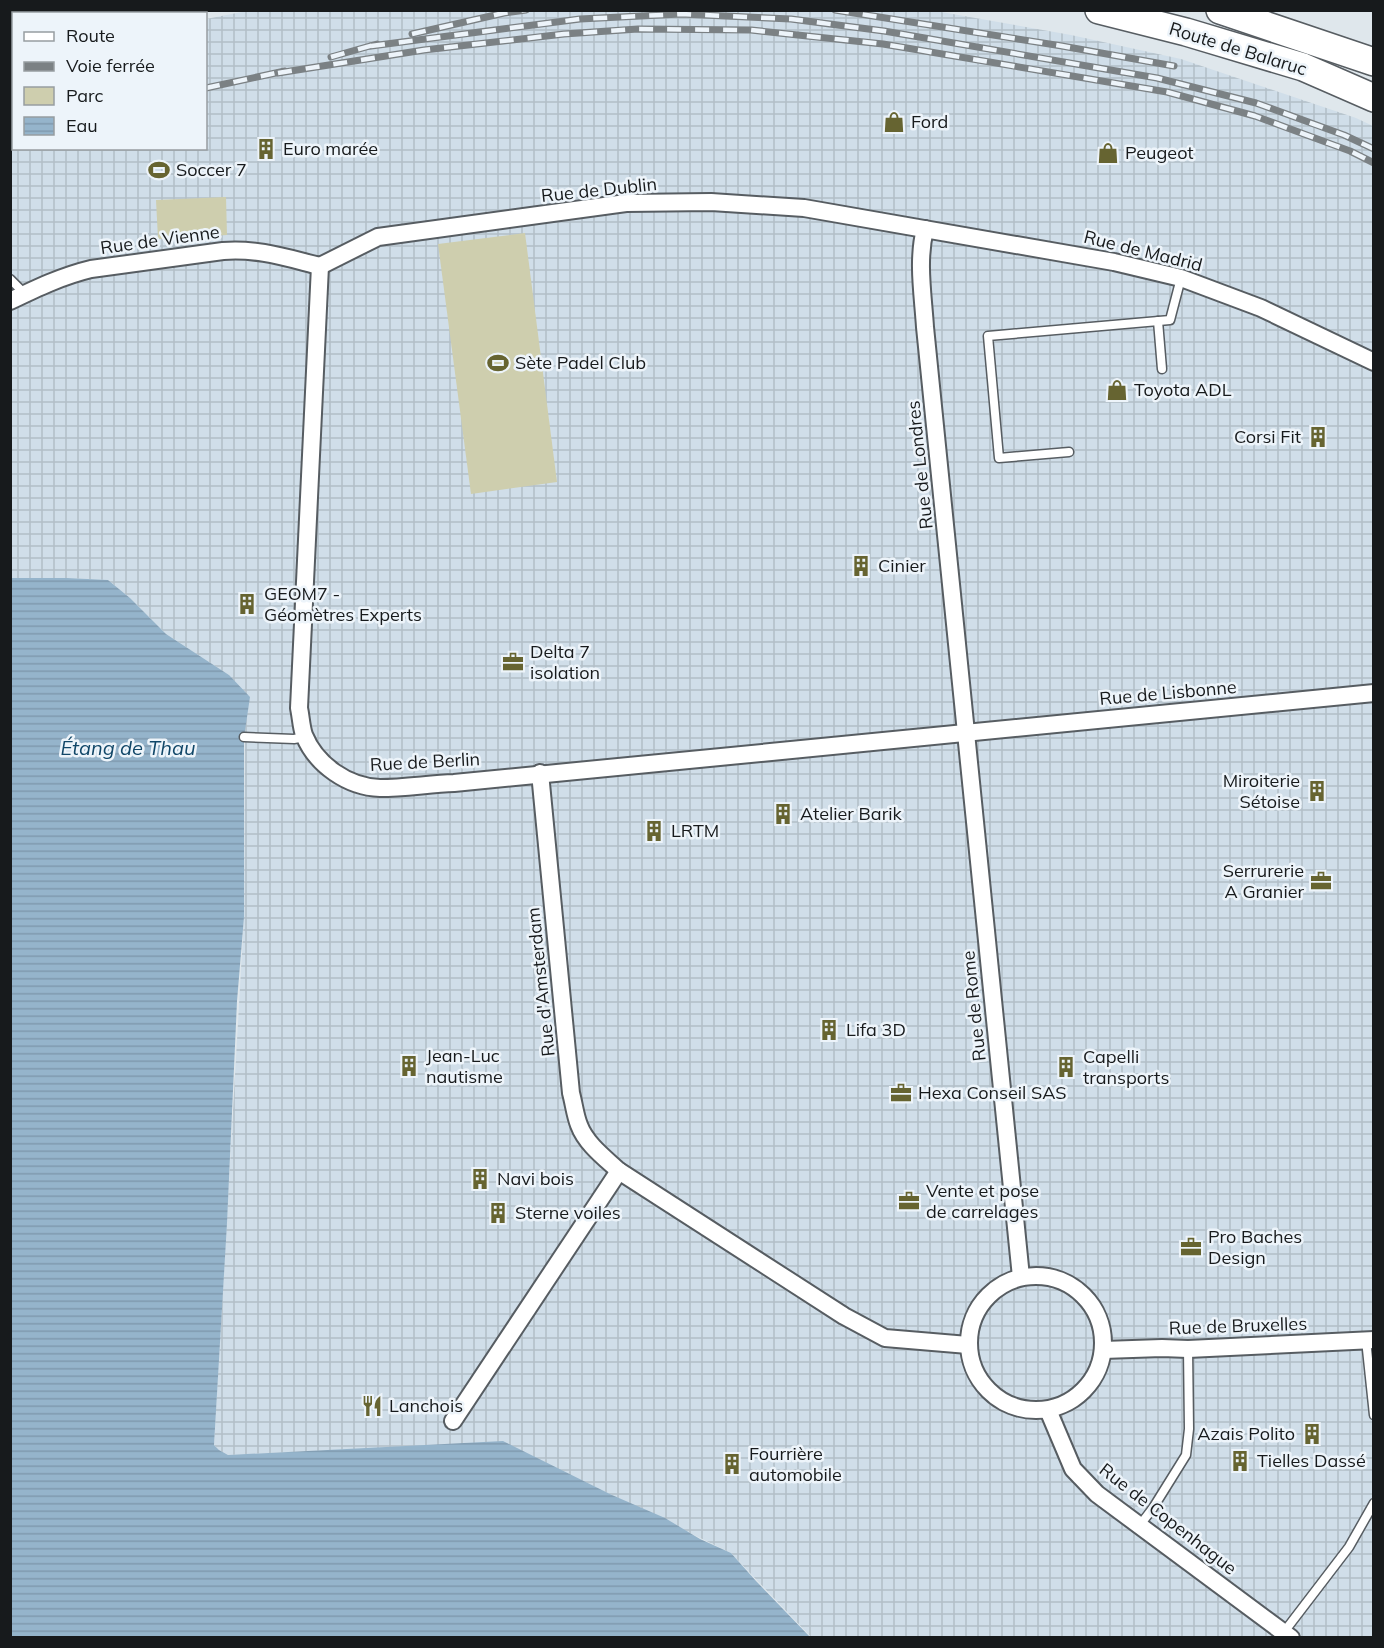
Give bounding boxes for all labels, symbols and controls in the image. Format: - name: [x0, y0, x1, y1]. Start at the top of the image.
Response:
- legend: [12, 12, 207, 150]
- street label: Route de Balaruc: [1166, 17, 1310, 80]
- text: Route: [66, 24, 115, 47]
- text: Voie ferrée: [66, 54, 155, 77]
- text: Parc: [66, 84, 104, 107]
- shop icon: Ford: [882, 110, 906, 134]
- place label: Ford: [911, 110, 948, 133]
- text: Eau: [66, 114, 98, 137]
- building icon: Euro marée: [254, 137, 278, 161]
- place label: Euro marée: [283, 137, 378, 160]
- shop icon: Peugeot: [1096, 141, 1120, 165]
- place label: Peugeot: [1125, 141, 1194, 164]
- sports icon: Soccer 7: [147, 158, 171, 182]
- place label: Soccer 7: [176, 158, 247, 181]
- street label: Rue de Dublin: [540, 172, 658, 207]
- street label: Rue de Vienne: [99, 220, 221, 259]
- street label: Rue de Madrid: [1081, 225, 1205, 276]
- sports icon: Sète Padel Club: [486, 351, 510, 375]
- place label: Sète Padel Club: [515, 351, 646, 374]
- shop icon: Toyota ADL: [1105, 378, 1129, 402]
- place label: Toyota ADL: [1134, 378, 1232, 401]
- street label: Rue de Londres: [901, 400, 938, 530]
- place label: Corsi Fit: [1234, 425, 1301, 448]
- building icon: Corsi Fit: [1306, 425, 1330, 449]
- building icon: Cinier: [849, 554, 873, 578]
- place label: Cinier: [878, 554, 926, 577]
- place label: GEOM7 - Géomètres Experts: [264, 582, 422, 626]
- building icon: GEOM7 - Géomètres Experts: [235, 592, 259, 616]
- place label: Delta 7 isolation: [530, 640, 600, 684]
- office icon: Delta 7 isolation: [501, 650, 525, 674]
- street label: Rue de Lisbonne: [1098, 675, 1238, 710]
- water label: Étang de Thau: [60, 735, 196, 760]
- street label: Rue de Berlin: [369, 747, 481, 776]
- place label: Miroiterie Sétoise: [1223, 769, 1300, 813]
- building icon: Miroiterie Sétoise: [1305, 779, 1329, 803]
- building icon: Atelier Barik: [771, 802, 795, 826]
- place label: Atelier Barik: [800, 802, 902, 825]
- building icon: LRTM: [642, 819, 666, 843]
- place label: LRTM: [671, 819, 719, 842]
- place label: Serrurerie A Granier: [1223, 859, 1304, 903]
- office icon: Serrurerie A Granier: [1309, 869, 1333, 893]
- street label: Rue d'Amsterdam: [521, 906, 560, 1058]
- street label: Rue de Rome: [956, 950, 991, 1062]
- building icon: Lifa 3D: [817, 1018, 841, 1042]
- place label: Lifa 3D: [846, 1018, 906, 1041]
- place label: Jean-Luc nautisme: [426, 1044, 503, 1088]
- place label: Capelli transports: [1083, 1045, 1169, 1089]
- building icon: Jean-Luc nautisme: [397, 1054, 421, 1078]
- building icon: Capelli transports: [1054, 1055, 1078, 1079]
- office icon: Hexa Conseil SAS: [889, 1081, 913, 1105]
- place label: Hexa Conseil SAS: [918, 1081, 1067, 1104]
- building icon: Navi bois: [468, 1167, 492, 1191]
- place label: Navi bois: [497, 1167, 574, 1190]
- place label: Vente et pose de carrelages: [926, 1179, 1039, 1223]
- office icon: Vente et pose de carrelages: [897, 1189, 921, 1213]
- building icon: Sterne voiles: [486, 1201, 510, 1225]
- place label: Sterne voiles: [515, 1201, 621, 1224]
- place label: Pro Baches Design: [1208, 1225, 1302, 1269]
- office icon: Pro Baches Design: [1179, 1235, 1203, 1259]
- street label: Rue de Bruxelles: [1168, 1312, 1308, 1339]
- restaurant icon: Lanchois: [360, 1394, 384, 1418]
- place label: Lanchois: [389, 1394, 463, 1417]
- place label: Azais Polito: [1197, 1422, 1295, 1445]
- building icon: Azais Polito: [1300, 1422, 1324, 1446]
- place label: Fourrière automobile: [749, 1442, 842, 1486]
- building icon: Tielles Dassé: [1228, 1449, 1252, 1473]
- place label: Tielles Dassé: [1257, 1449, 1366, 1472]
- building icon: Fourrière automobile: [720, 1452, 744, 1476]
- street label: Rue de Copenhague: [1095, 1458, 1242, 1579]

